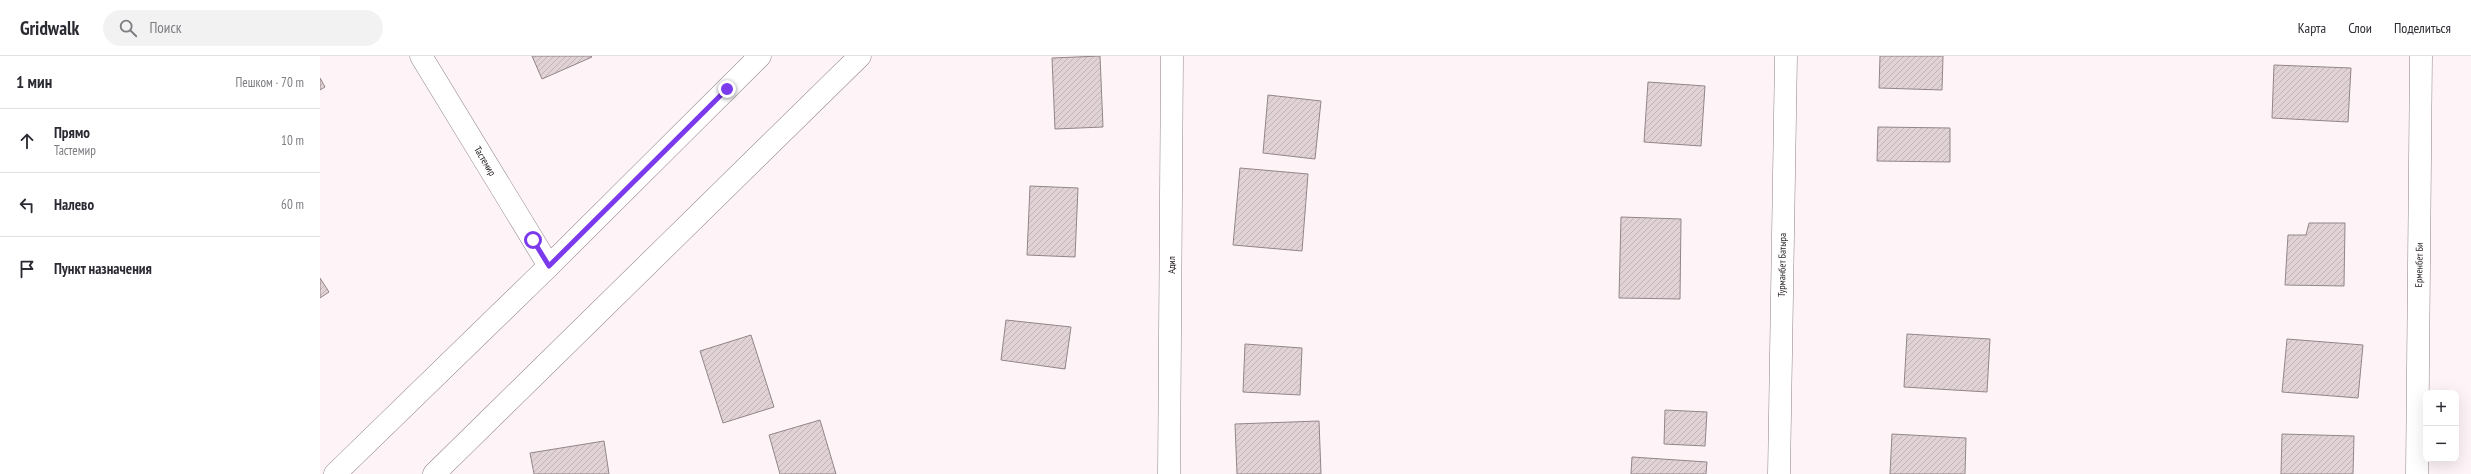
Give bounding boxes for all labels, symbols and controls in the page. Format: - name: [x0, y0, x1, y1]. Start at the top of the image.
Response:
- search box: [103, 10, 383, 46]
- text: Gridwalk: [20, 16, 79, 40]
- icon: search: [117, 17, 139, 39]
- text: Поиск: [149, 18, 182, 37]
- text: Карта: [2298, 19, 2326, 37]
- text: Слои: [2348, 19, 2372, 37]
- text: Поделиться: [2394, 19, 2451, 37]
- text: 1 мин: [16, 71, 52, 93]
- text: Пешком · 70 m: [236, 74, 304, 91]
- route end: [718, 80, 736, 98]
- text: Прямо: [54, 123, 90, 142]
- icon: ahead: [16, 130, 38, 152]
- text: 10 m: [281, 132, 304, 149]
- text: Тастемир: [54, 142, 96, 159]
- street label: Тастемир: [471, 144, 499, 178]
- icon: left: [16, 194, 38, 216]
- text: Налево: [54, 195, 94, 214]
- text: 60 m: [281, 196, 304, 213]
- route start: [524, 231, 542, 249]
- street label: Турманбет Батыра: [1775, 233, 1789, 297]
- street label: Ерменбет Би: [2412, 243, 2426, 287]
- street label: Адил: [1165, 256, 1178, 274]
- icon: arrive: [16, 258, 38, 280]
- text: Пункт назначения: [54, 259, 152, 278]
- map controls: [2423, 390, 2459, 462]
- button: +: [2423, 390, 2459, 426]
- button: −: [2423, 426, 2459, 462]

